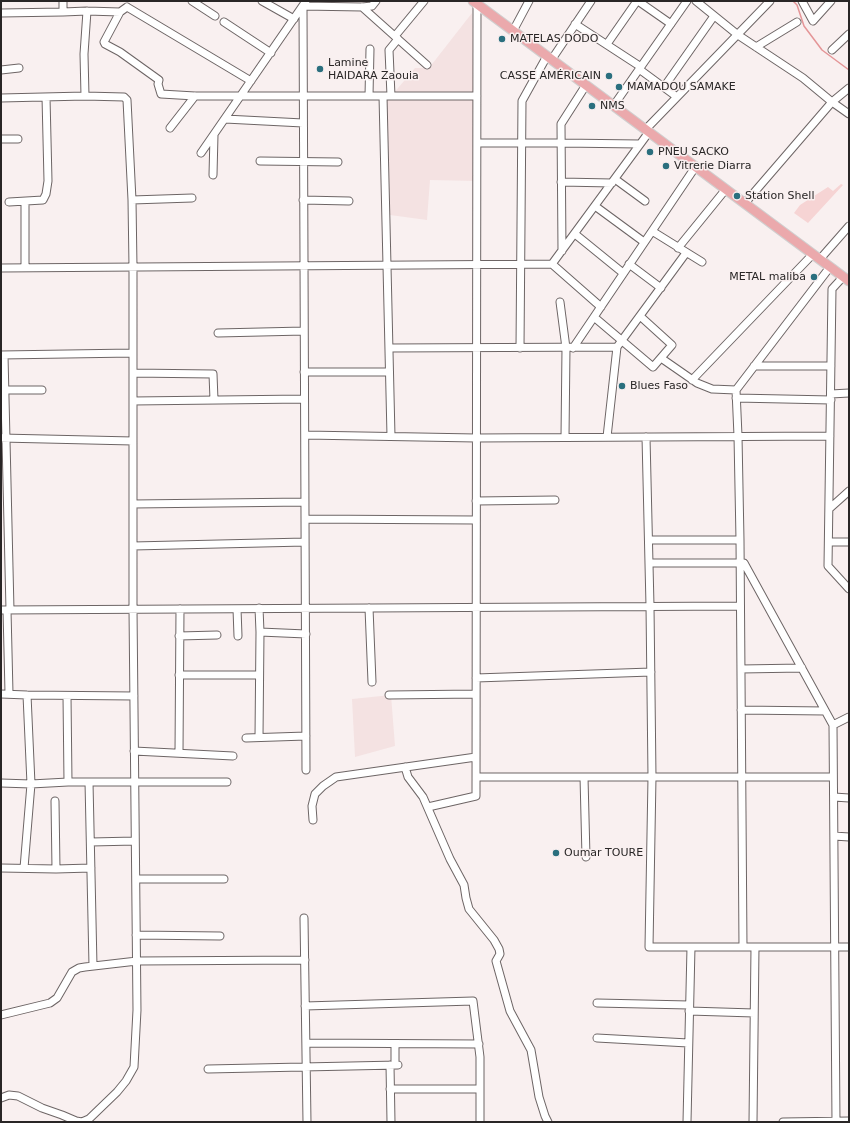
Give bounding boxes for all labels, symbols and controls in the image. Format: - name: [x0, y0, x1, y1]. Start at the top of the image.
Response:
- place label: MATELAS DODO: [510, 32, 598, 46]
- marker: MATELAS DODO: [497, 34, 507, 44]
- place label: Lamine HAIDARA Zaouia: [328, 56, 419, 82]
- marker: Lamine HAIDARA Zaouia: [315, 64, 325, 74]
- place label: CASSE AMÉRICAIN: [500, 69, 601, 83]
- marker: CASSE AMÉRICAIN: [604, 71, 614, 81]
- place label: MAMADOU SAMAKE: [627, 80, 736, 94]
- marker: MAMADOU SAMAKE: [614, 82, 624, 92]
- place label: NMS: [600, 99, 625, 113]
- marker: NMS: [587, 101, 597, 111]
- place label: PNEU SACKO: [658, 145, 729, 159]
- marker: PNEU SACKO: [645, 147, 655, 157]
- place label: Vitrerie Diarra: [674, 159, 751, 173]
- marker: Vitrerie Diarra: [661, 161, 671, 171]
- place label: Station Shell: [745, 189, 814, 203]
- marker: Station Shell: [732, 191, 742, 201]
- place label: METAL maliba: [729, 270, 806, 284]
- marker: METAL maliba: [809, 272, 819, 282]
- place label: Blues Faso: [630, 379, 688, 393]
- marker: Blues Faso: [617, 381, 627, 391]
- place label: Oumar TOURE: [564, 846, 643, 860]
- marker: Oumar TOURE: [551, 848, 561, 858]

